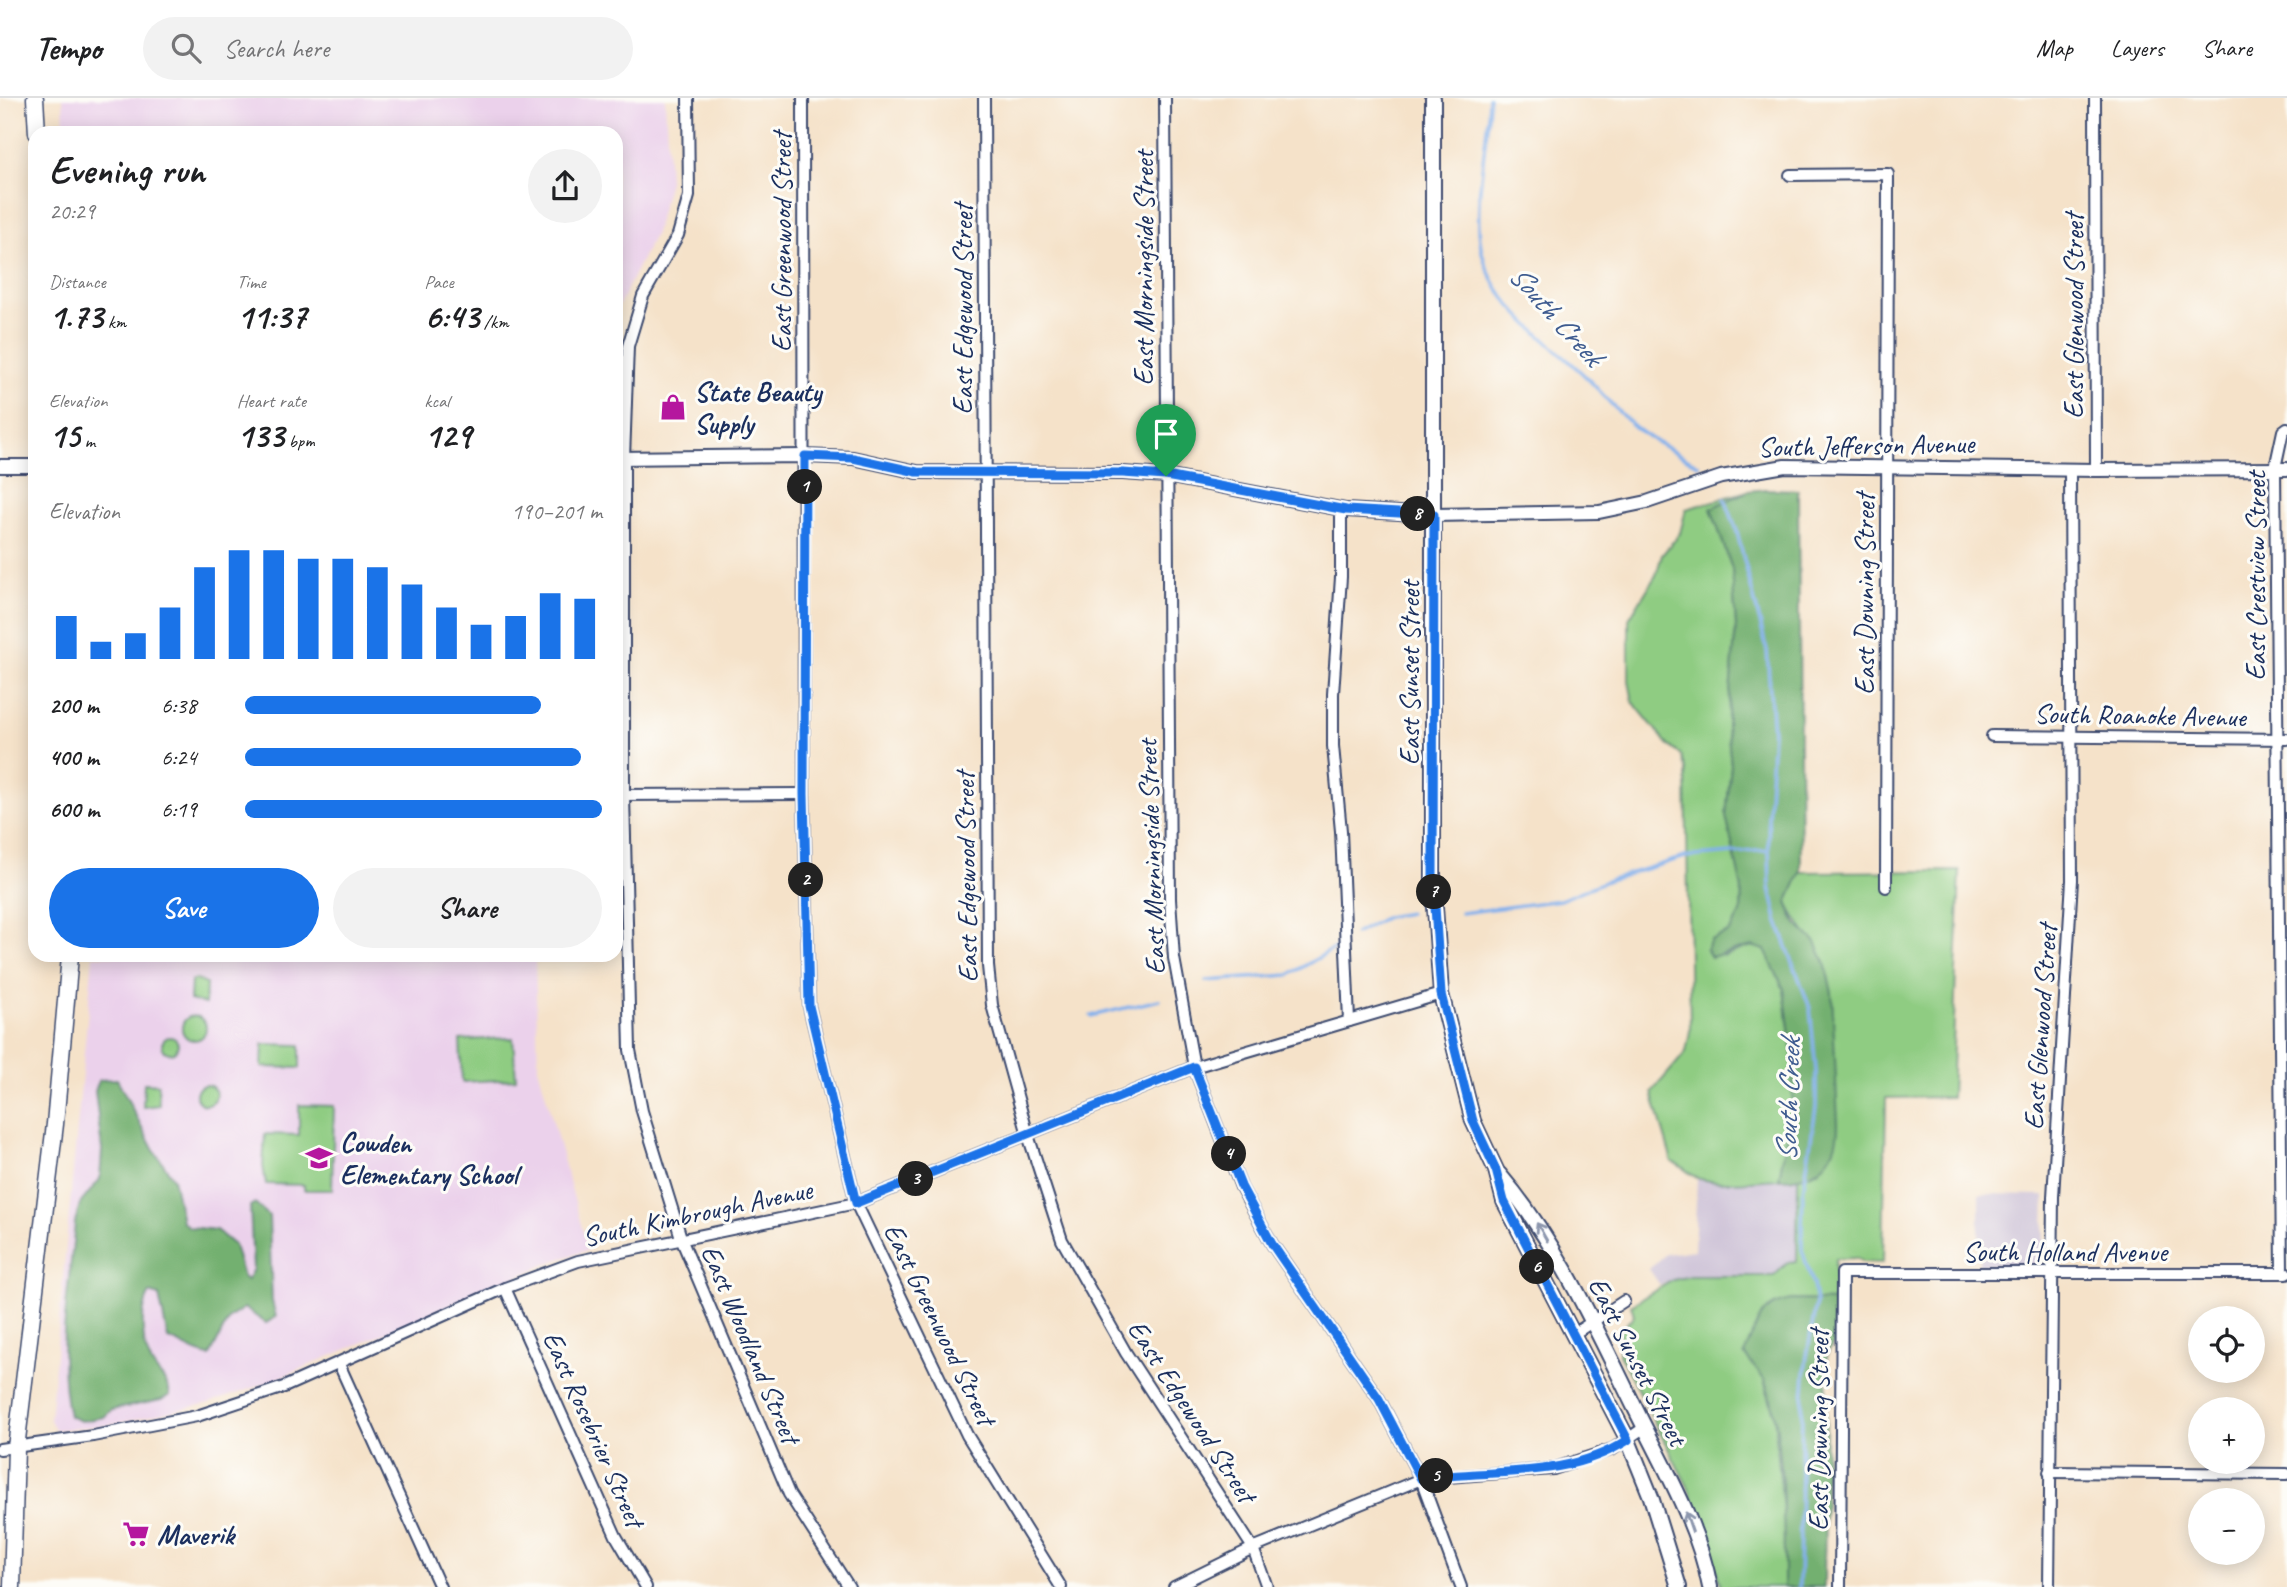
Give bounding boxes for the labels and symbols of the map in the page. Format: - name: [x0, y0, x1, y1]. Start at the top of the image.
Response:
- street label: East Greenwood Street: [764, 128, 799, 352]
- street label: East Morningside Street: [1126, 148, 1161, 386]
- street label: East Edgewood Street: [945, 200, 980, 414]
- street label: East Glenwood Street: [2056, 209, 2091, 419]
- water label: South Creek: [1501, 257, 1614, 377]
- place label: State Beauty Supply: [694, 374, 824, 441]
- shop icon: State Beauty Supply: [658, 392, 688, 422]
- pin: [1136, 404, 1196, 476]
- street label: South Jefferson Avenue: [1758, 426, 1976, 464]
- street label: East Crestview Street: [2238, 469, 2273, 681]
- pin: 1: [788, 470, 822, 504]
- street label: East Downing Street: [1847, 490, 1882, 695]
- pin: 8: [1400, 496, 1436, 532]
- street label: East Sunset Street: [1392, 578, 1427, 765]
- street label: South Roanoke Avenue: [2034, 696, 2248, 734]
- street label: East Morningside Street: [1129, 736, 1173, 975]
- street label: East Edgewood Street: [947, 768, 985, 983]
- pin: 2: [788, 862, 824, 898]
- pin: 7: [1416, 874, 1452, 910]
- street label: East Glenwood Street: [2015, 919, 2065, 1131]
- water label: South Creek: [1767, 1033, 1809, 1162]
- place label: Cowden Elementary School: [340, 1125, 523, 1192]
- pin: 4: [1212, 1136, 1246, 1172]
- school or university icon: Cowden Elementary School: [304, 1143, 334, 1173]
- pin: 3: [898, 1162, 934, 1196]
- street label: South Kimbrough Avenue: [579, 1171, 817, 1254]
- street label: East Greenwood Street: [876, 1217, 1006, 1434]
- one-way arrow: [1534, 1223, 1548, 1243]
- street label: South Holland Avenue: [1963, 1234, 2169, 1269]
- street label: East Woodland Street: [693, 1240, 810, 1452]
- pin: 6: [1520, 1250, 1554, 1284]
- street label: East Sunset Street: [1581, 1271, 1697, 1453]
- street label: East Edgewood Street: [1120, 1313, 1266, 1512]
- street label: East Rosebrier Street: [535, 1326, 654, 1536]
- street label: East Downing Street: [1801, 1326, 1836, 1531]
- pin: 5: [1418, 1458, 1454, 1494]
- one-way arrow: [1682, 1512, 1694, 1534]
- place label: Maverik: [157, 1517, 237, 1552]
- supermarket icon: Maverik: [121, 1519, 151, 1549]

